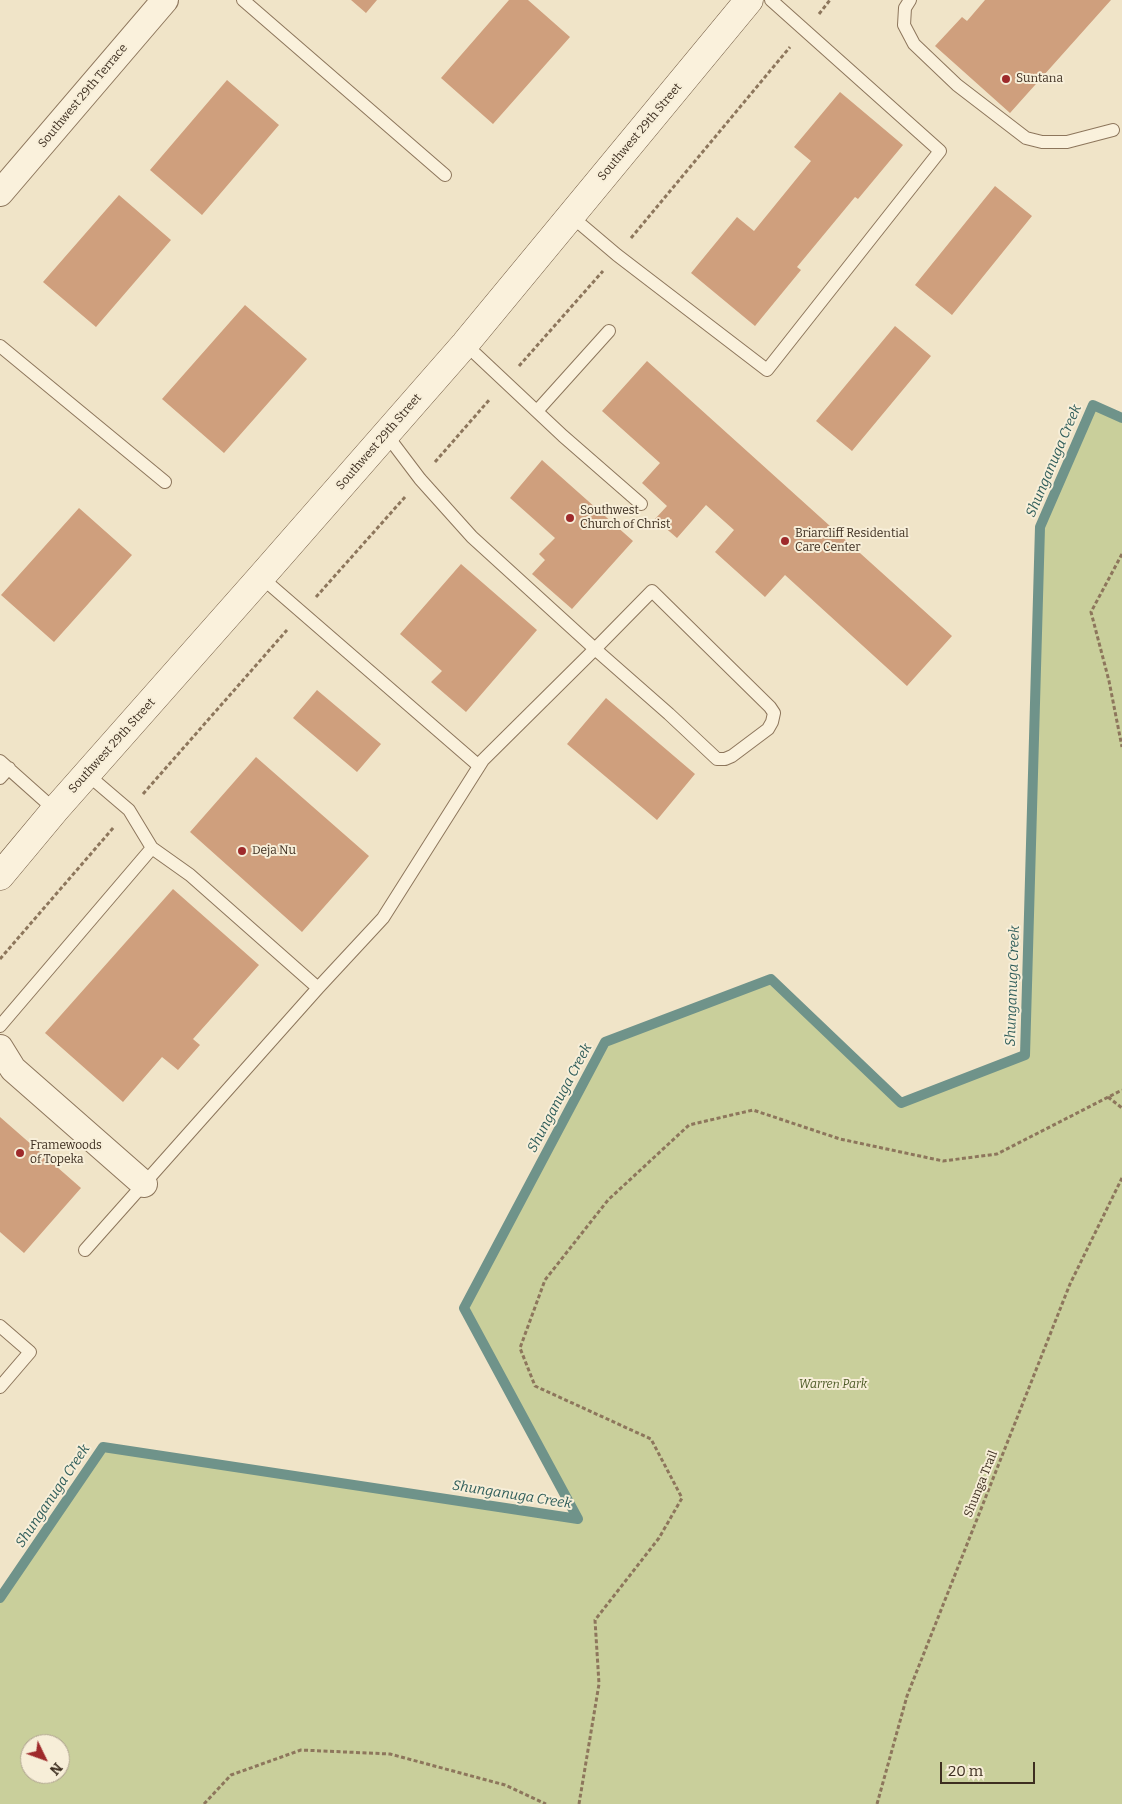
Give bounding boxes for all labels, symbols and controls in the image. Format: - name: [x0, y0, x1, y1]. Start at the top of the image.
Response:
- street label: Southwest 29th Terrace: [35, 41, 131, 151]
- place label: Suntana: [1016, 72, 1063, 86]
- marker: Suntana: [1000, 73, 1012, 85]
- street label: Southwest 29th Street: [595, 80, 685, 184]
- street label: Southwest 29th Street: [333, 391, 425, 493]
- water label: Shunganuga Creek: [1023, 402, 1085, 520]
- place label: Southwest Church of Christ: [580, 504, 670, 532]
- marker: Southwest Church of Christ: [564, 512, 576, 524]
- place label: Briarcliff Residential Care Center: [795, 527, 909, 555]
- marker: Briarcliff Residential Care Center: [779, 535, 791, 547]
- street label: Southwest 29th Street: [66, 696, 158, 796]
- place label: Deja Nu: [252, 844, 296, 858]
- marker: Deja Nu: [236, 845, 248, 857]
- water label: Shunganuga Creek: [1002, 925, 1024, 1047]
- water label: Shunganuga Creek: [524, 1041, 596, 1155]
- place label: Framewoods of Topeka: [30, 1139, 102, 1167]
- marker: Framewoods of Topeka: [14, 1147, 26, 1159]
- park label: Warren Park: [799, 1378, 867, 1392]
- water label: Shunganuga Creek: [12, 1441, 94, 1551]
- street label: Shunga Trail: [961, 1449, 1001, 1519]
- water label: Shunganuga Creek: [451, 1477, 573, 1513]
- north arrow: [20, 1734, 70, 1784]
- scale bar: [942, 1752, 1037, 1784]
- text: N: [46, 1759, 66, 1778]
- text: 20 m: [948, 1762, 983, 1780]

